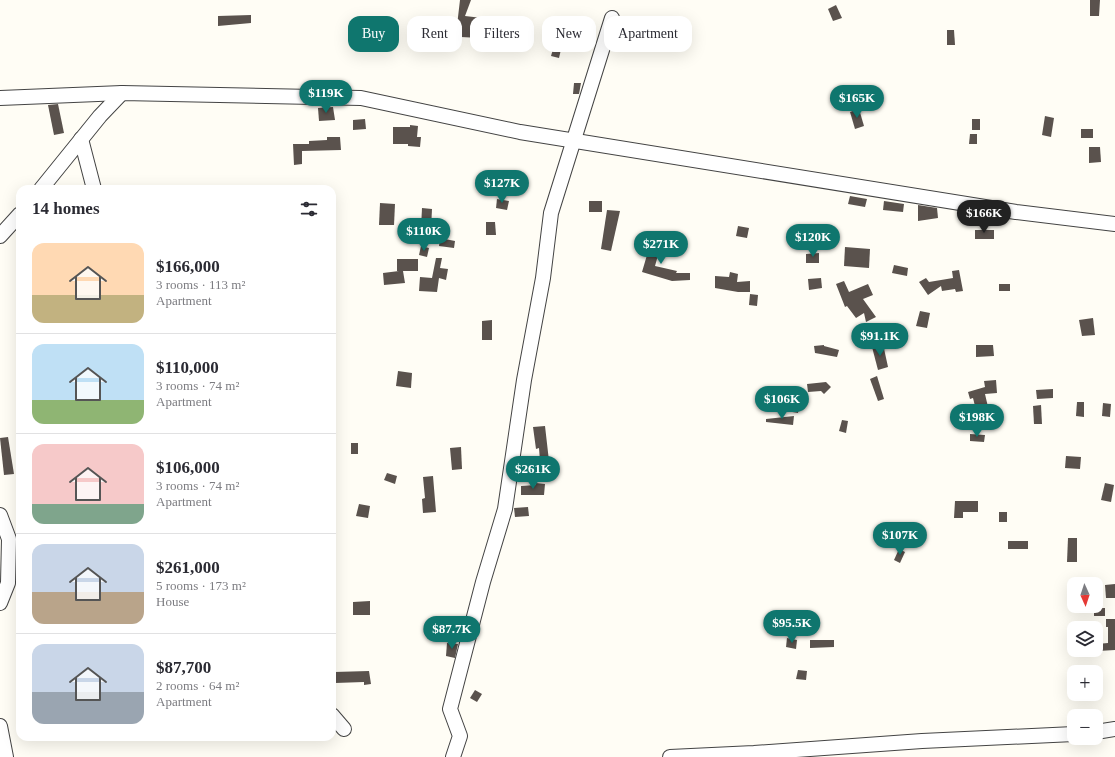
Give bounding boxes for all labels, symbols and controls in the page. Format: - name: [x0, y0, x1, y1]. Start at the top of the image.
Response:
- chip: Buy: [348, 16, 399, 52]
- chip: Rent: [407, 16, 462, 52]
- chip: Filters: [470, 16, 534, 52]
- chip: New: [542, 16, 596, 52]
- chip: Apartment: [604, 16, 692, 52]
- pin: $119K: [298, 80, 354, 114]
- text: $119K: [308, 85, 344, 100]
- pin: $165K: [829, 85, 885, 119]
- text: $165K: [839, 90, 875, 105]
- pin: $127K: [474, 170, 530, 204]
- text: $127K: [484, 175, 520, 190]
- icon: filters: [298, 198, 320, 220]
- text: 14 homes: [32, 199, 100, 218]
- pin: $166K: [956, 200, 1012, 234]
- text: $166K: [966, 205, 1002, 220]
- pin: $110K: [396, 218, 452, 252]
- text: $110K: [406, 223, 442, 238]
- pin: $120K: [785, 224, 841, 258]
- text: $120K: [795, 229, 831, 244]
- pin: $271K: [633, 231, 689, 265]
- text: $271K: [643, 236, 679, 251]
- text: $166,000: [156, 257, 220, 276]
- icon: home: [64, 259, 112, 307]
- text: 3 rooms · 113 m²: [156, 277, 245, 292]
- text: Apartment: [156, 293, 212, 308]
- pin: $91.1K: [847, 323, 913, 357]
- text: $91.1K: [860, 328, 900, 343]
- text: $110,000: [156, 358, 219, 377]
- icon: home: [64, 360, 112, 408]
- text: 3 rooms · 74 m²: [156, 378, 239, 393]
- pin: $106K: [754, 386, 810, 420]
- text: $106K: [764, 391, 800, 406]
- text: Apartment: [156, 394, 212, 409]
- pin: $198K: [949, 404, 1005, 438]
- text: $198K: [959, 409, 995, 424]
- pin: $261K: [505, 456, 561, 490]
- text: $106,000: [156, 458, 220, 477]
- icon: home: [64, 460, 112, 508]
- text: $261K: [515, 461, 551, 476]
- text: 3 rooms · 74 m²: [156, 478, 239, 493]
- text: Apartment: [156, 494, 212, 509]
- pin: $107K: [872, 522, 928, 556]
- text: $107K: [882, 527, 918, 542]
- text: $261,000: [156, 558, 220, 577]
- icon: home: [64, 560, 112, 608]
- north arrow: [1067, 577, 1103, 613]
- map controls: [1067, 577, 1103, 745]
- text: 5 rooms · 173 m²: [156, 578, 246, 593]
- text: House: [156, 594, 189, 609]
- pin: $95.5K: [759, 610, 825, 644]
- text: $95.5K: [772, 615, 812, 630]
- pin: $87.7K: [419, 616, 485, 650]
- text: $87.7K: [432, 621, 472, 636]
- button: layers: [1067, 621, 1103, 657]
- text: $87,700: [156, 658, 211, 677]
- icon: home: [64, 660, 112, 708]
- button: +: [1067, 665, 1103, 701]
- text: 2 rooms · 64 m²: [156, 678, 239, 693]
- text: Apartment: [156, 694, 212, 709]
- button: −: [1067, 709, 1103, 745]

